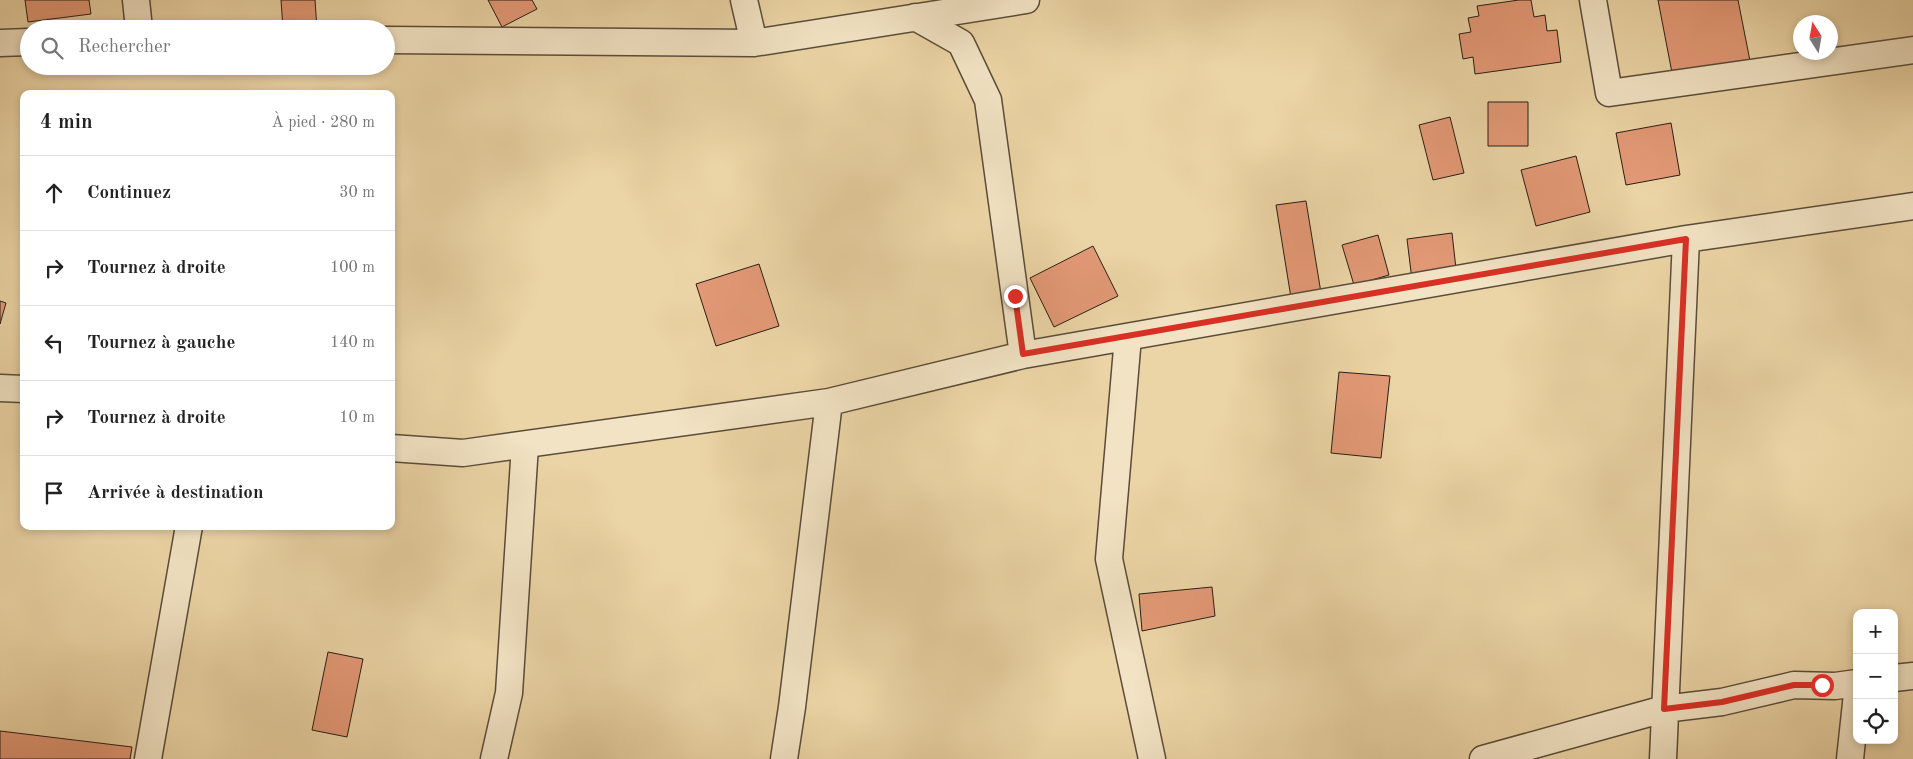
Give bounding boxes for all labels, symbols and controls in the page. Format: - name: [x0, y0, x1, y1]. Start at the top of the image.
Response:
- north arrow: [1793, 15, 1838, 60]
- search box: [20, 20, 395, 75]
- icon: search: [38, 34, 66, 62]
- text: Rechercher: [78, 38, 171, 57]
- text: 4 min: [40, 112, 93, 133]
- text: À pied · 280 m: [272, 115, 375, 131]
- icon: ahead: [40, 179, 68, 207]
- text: Continuez: [87, 184, 171, 203]
- text: 30 m: [339, 185, 375, 201]
- icon: right: [40, 254, 68, 282]
- text: Tournez à droite: [87, 259, 226, 278]
- text: 100 m: [330, 260, 375, 276]
- route end: [1004, 285, 1027, 308]
- icon: left: [40, 329, 68, 357]
- text: Tournez à gauche: [87, 334, 235, 353]
- text: 140 m: [330, 335, 375, 351]
- icon: right: [40, 404, 68, 432]
- text: Tournez à droite: [87, 409, 226, 428]
- text: 10 m: [339, 410, 375, 426]
- icon: arrive: [40, 479, 68, 507]
- text: Arrivée à destination: [87, 484, 263, 503]
- map controls: [1853, 609, 1898, 744]
- button: +: [1853, 609, 1898, 654]
- button: −: [1853, 654, 1898, 699]
- route start: [1811, 674, 1834, 697]
- button: locate: [1853, 699, 1898, 744]

